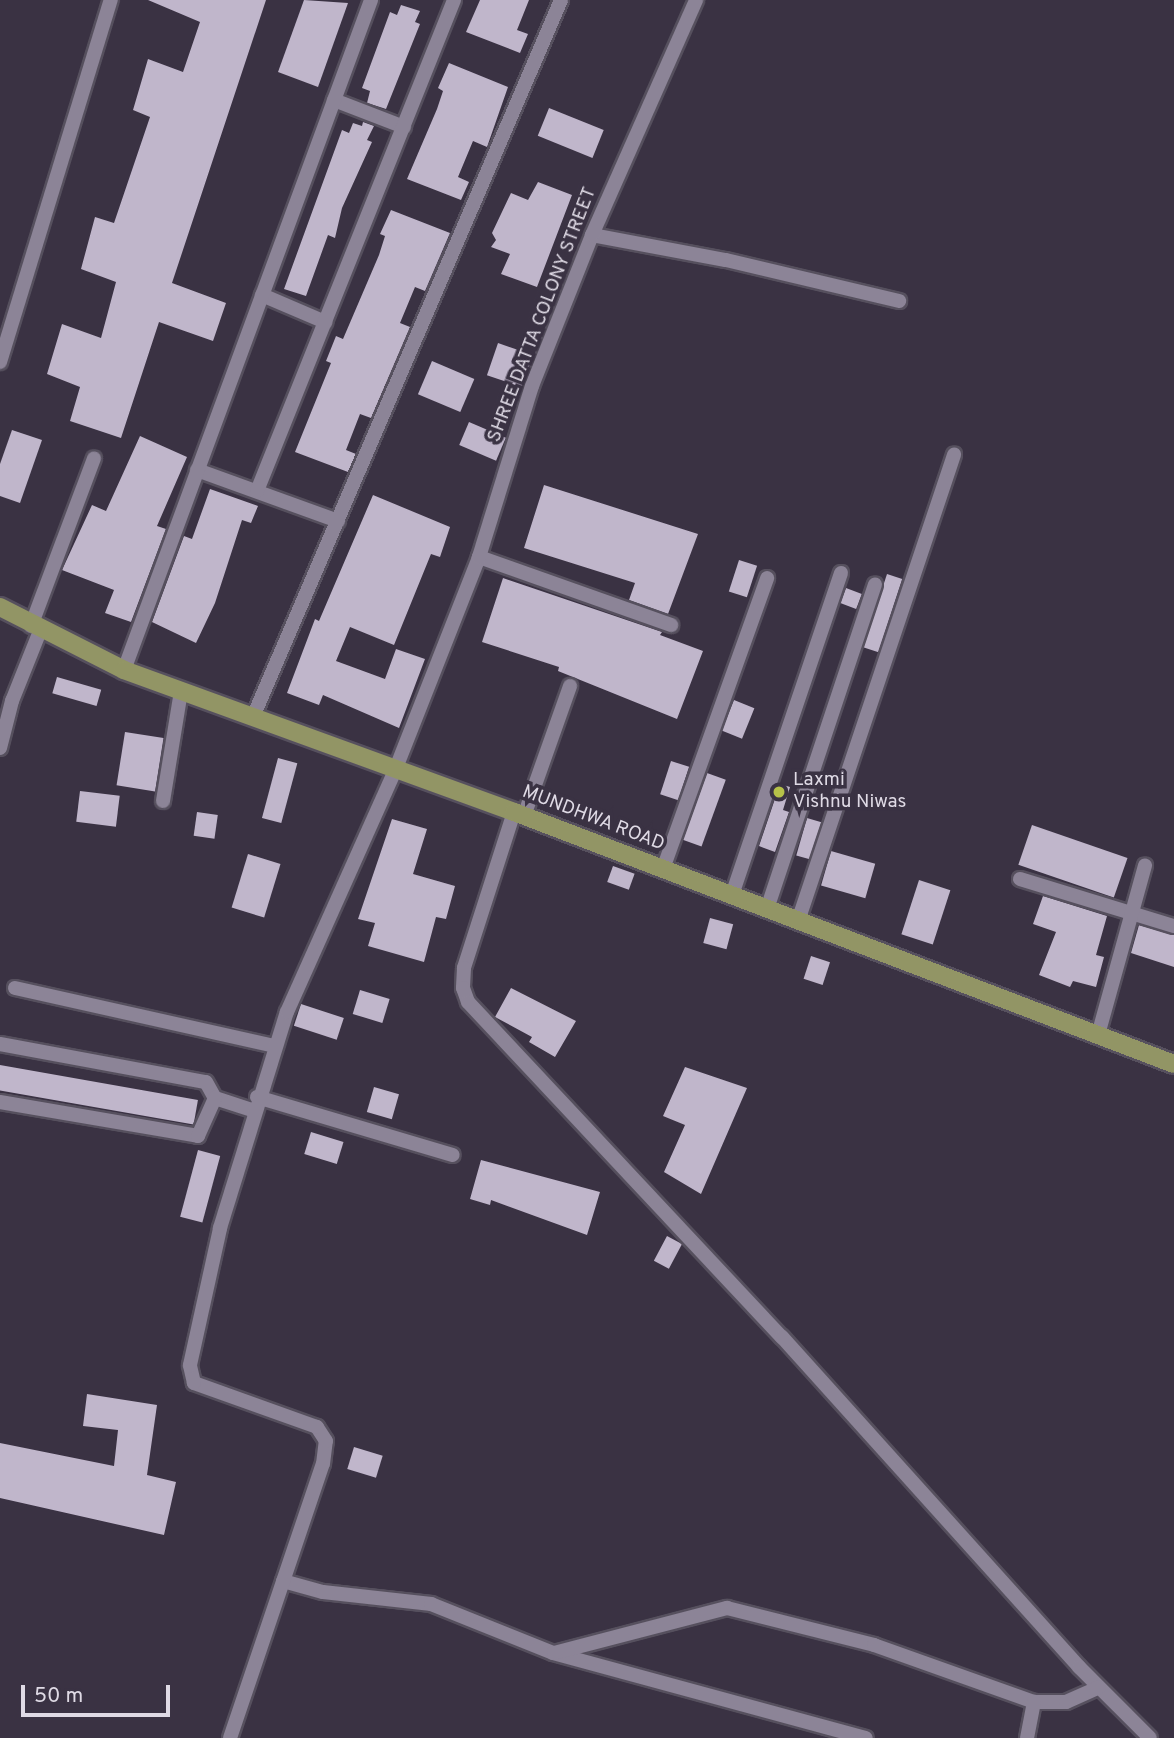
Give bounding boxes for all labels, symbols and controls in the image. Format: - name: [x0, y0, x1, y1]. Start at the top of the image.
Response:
- street label: SHREE DATTA COLONY STREET: [483, 184, 603, 446]
- place label: Laxmi Vishnu Niwas: [793, 770, 907, 814]
- street label: MUNDHWA ROAD: [518, 781, 668, 857]
- marker: Laxmi Vishnu Niwas: [771, 784, 787, 800]
- scale bar: [24, 1672, 173, 1716]
- text: 50 m: [34, 1683, 83, 1710]

